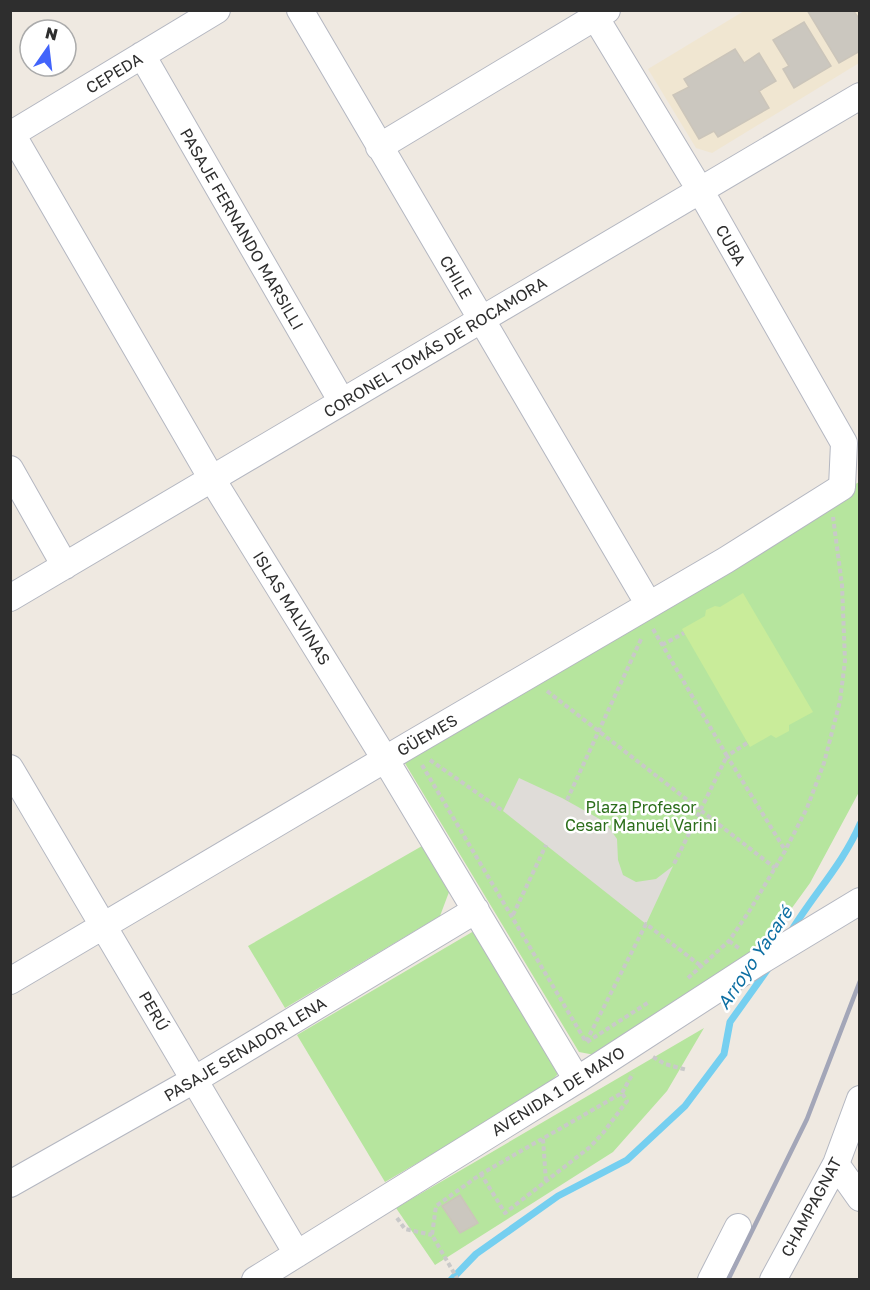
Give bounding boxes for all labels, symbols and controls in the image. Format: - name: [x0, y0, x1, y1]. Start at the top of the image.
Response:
- north arrow: [18, 18, 78, 78]
- text: N: [43, 22, 60, 45]
- street label: CEPEDA: [82, 48, 146, 98]
- street label: PASAJE FERNANDO MARSILLI: [176, 125, 308, 333]
- street label: CUBA: [711, 221, 751, 269]
- street label: CHILE: [436, 252, 476, 302]
- street label: CORONEL TOMÁS DE ROCAMORA: [320, 272, 550, 422]
- street label: ISLAS MALVINAS: [249, 547, 335, 669]
- street label: GÜEMES: [393, 710, 461, 760]
- park label: Plaza Profesor Cesar Manuel Varini: [565, 797, 717, 835]
- water label: Arroyo Yacaré: [712, 901, 797, 1013]
- street label: PERÚ: [135, 988, 173, 1034]
- street label: PASAJE SENADOR LENA: [160, 992, 330, 1105]
- street label: AVENIDA 1 DE MAYO: [488, 1042, 628, 1140]
- street label: CHAMPAGNAT: [776, 1154, 846, 1260]

